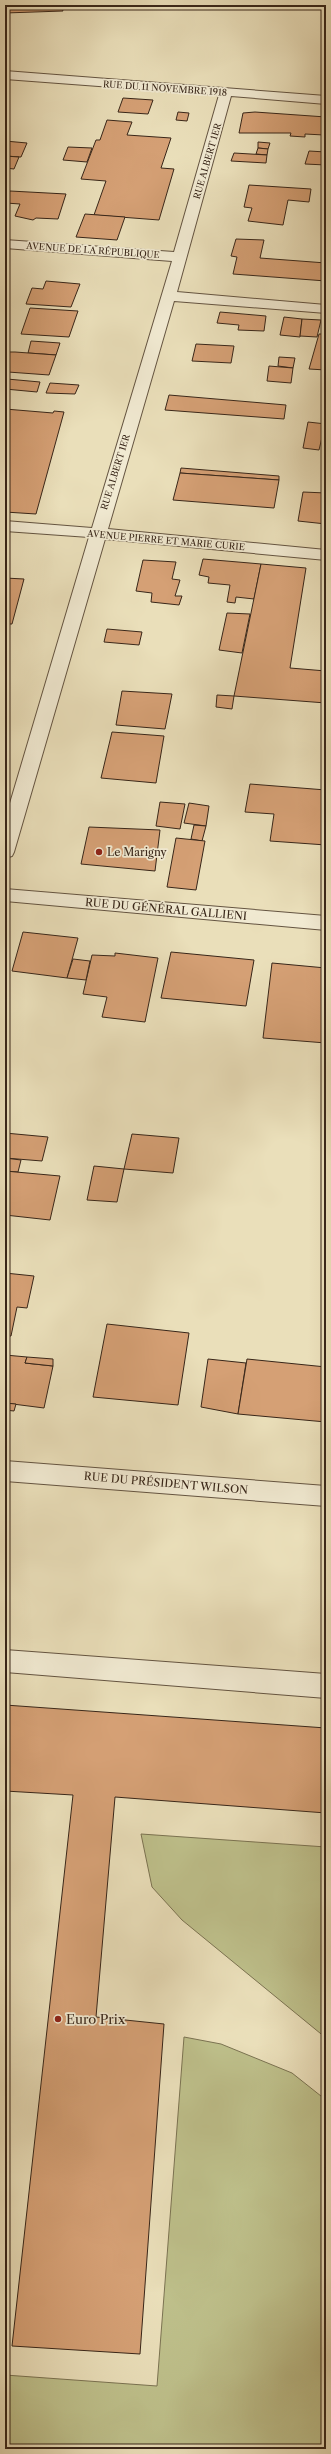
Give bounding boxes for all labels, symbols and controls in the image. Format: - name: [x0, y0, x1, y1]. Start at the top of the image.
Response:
- street label: RUE DU 11 NOVEMBRE 1918: [103, 78, 227, 98]
- street label: RUE ALBERT 1ER: [191, 121, 223, 200]
- street label: AVENUE DE LA RÉPUBLIQUE: [25, 240, 160, 260]
- street label: RUE ALBERT 1ER: [98, 432, 132, 511]
- street label: AVENUE PIERRE ET MARIE CURIE: [86, 528, 245, 552]
- place label: Le Marigny: [107, 845, 168, 859]
- marker: Le Marigny: [94, 847, 104, 857]
- street label: RUE DU GÉNÉRAL GALLIENI: [84, 895, 248, 923]
- street label: RUE DU PRÉSIDENT WILSON: [83, 1469, 249, 1497]
- place label: Euro Prix: [66, 2011, 126, 2027]
- marker: Euro Prix: [53, 2014, 63, 2024]

